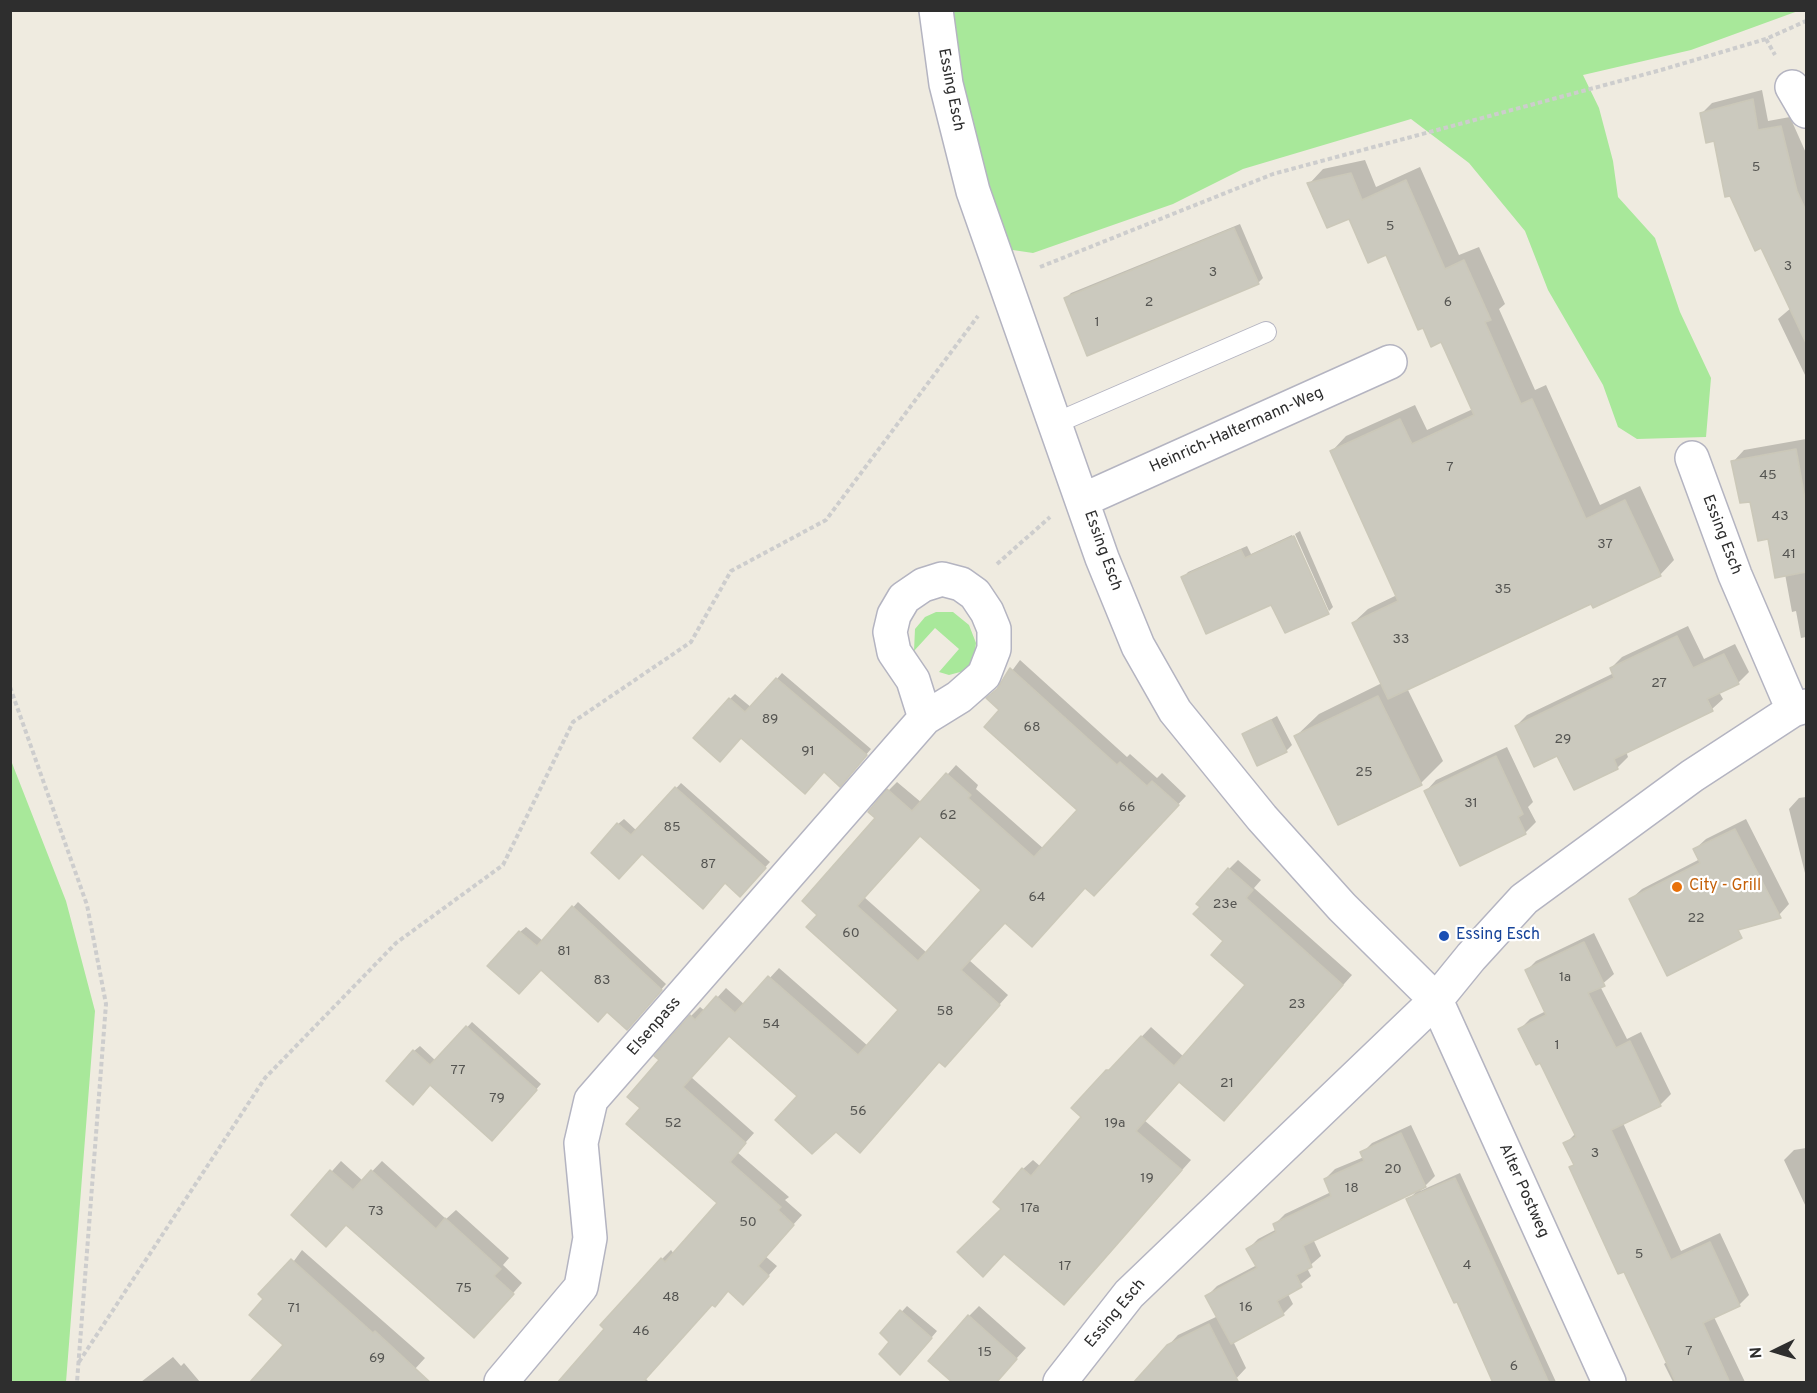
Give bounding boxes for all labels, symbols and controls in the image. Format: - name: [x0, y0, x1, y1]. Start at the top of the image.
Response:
- street label: Essing Esch: [933, 47, 967, 133]
- house number: 5: [1752, 160, 1760, 176]
- house number: 5: [1386, 219, 1394, 235]
- house number: 3: [1784, 259, 1792, 275]
- house number: 3: [1209, 265, 1217, 281]
- house number: 2: [1145, 295, 1153, 311]
- house number: 6: [1444, 295, 1452, 311]
- house number: 1: [1094, 315, 1100, 331]
- street label: Heinrich-Haltermann-Weg: [1147, 384, 1327, 478]
- house number: 7: [1446, 460, 1454, 476]
- house number: 45: [1759, 468, 1777, 484]
- street label: Essing Esch: [1697, 492, 1745, 578]
- street label: Essing Esch: [1079, 508, 1125, 594]
- house number: 43: [1771, 509, 1789, 525]
- house number: 37: [1597, 537, 1613, 553]
- house number: 41: [1782, 547, 1796, 563]
- house number: 35: [1494, 582, 1512, 598]
- house number: 33: [1393, 632, 1409, 648]
- house number: 27: [1651, 676, 1667, 692]
- house number: 89: [762, 712, 778, 728]
- house number: 68: [1024, 720, 1040, 736]
- house number: 29: [1555, 732, 1571, 748]
- house number: 91: [801, 744, 815, 760]
- house number: 25: [1355, 765, 1373, 781]
- house number: 31: [1464, 796, 1478, 812]
- house number: 66: [1119, 800, 1135, 816]
- house number: 62: [940, 808, 956, 824]
- house number: 85: [663, 820, 681, 836]
- house number: 87: [700, 857, 716, 873]
- place label: City - Grill: [1689, 877, 1761, 897]
- marker: City - Grill: [1670, 880, 1684, 894]
- house number: 64: [1028, 890, 1046, 906]
- house number: 23e: [1213, 897, 1237, 913]
- house number: 22: [1687, 911, 1705, 927]
- house number: 60: [842, 926, 860, 942]
- place label: Essing Esch: [1456, 926, 1540, 946]
- marker: Essing Esch: [1437, 929, 1451, 943]
- house number: 81: [557, 944, 571, 960]
- house number: 1a: [1559, 970, 1571, 986]
- house number: 83: [594, 973, 610, 989]
- street label: Elsenpass: [624, 994, 686, 1060]
- house number: 23: [1289, 997, 1305, 1013]
- house number: 58: [936, 1004, 954, 1020]
- house number: 54: [762, 1017, 780, 1033]
- house number: 1: [1554, 1038, 1560, 1054]
- house number: 77: [450, 1063, 466, 1079]
- house number: 21: [1220, 1076, 1234, 1092]
- house number: 79: [489, 1091, 505, 1107]
- house number: 56: [849, 1104, 867, 1120]
- house number: 52: [664, 1116, 682, 1132]
- house number: 19a: [1105, 1116, 1125, 1132]
- street label: Alter Postweg: [1494, 1141, 1552, 1241]
- house number: 3: [1591, 1146, 1599, 1162]
- house number: 20: [1384, 1162, 1402, 1178]
- house number: 19: [1140, 1171, 1154, 1187]
- house number: 18: [1345, 1181, 1359, 1197]
- house number: 17a: [1020, 1201, 1040, 1217]
- house number: 73: [368, 1204, 384, 1220]
- house number: 50: [739, 1215, 757, 1231]
- house number: 5: [1635, 1247, 1643, 1263]
- house number: 4: [1463, 1258, 1471, 1274]
- house number: 17: [1059, 1259, 1071, 1275]
- street label: Essing Esch: [1082, 1276, 1150, 1352]
- house number: 75: [456, 1281, 472, 1297]
- house number: 48: [662, 1290, 680, 1306]
- house number: 16: [1239, 1300, 1253, 1316]
- house number: 71: [288, 1301, 300, 1317]
- north arrow: [1745, 1321, 1805, 1381]
- house number: 46: [632, 1324, 650, 1340]
- house number: 7: [1685, 1344, 1693, 1360]
- house number: 15: [978, 1345, 992, 1361]
- text: N: [1747, 1346, 1768, 1359]
- house number: 69: [369, 1351, 385, 1367]
- house number: 6: [1510, 1359, 1518, 1375]

